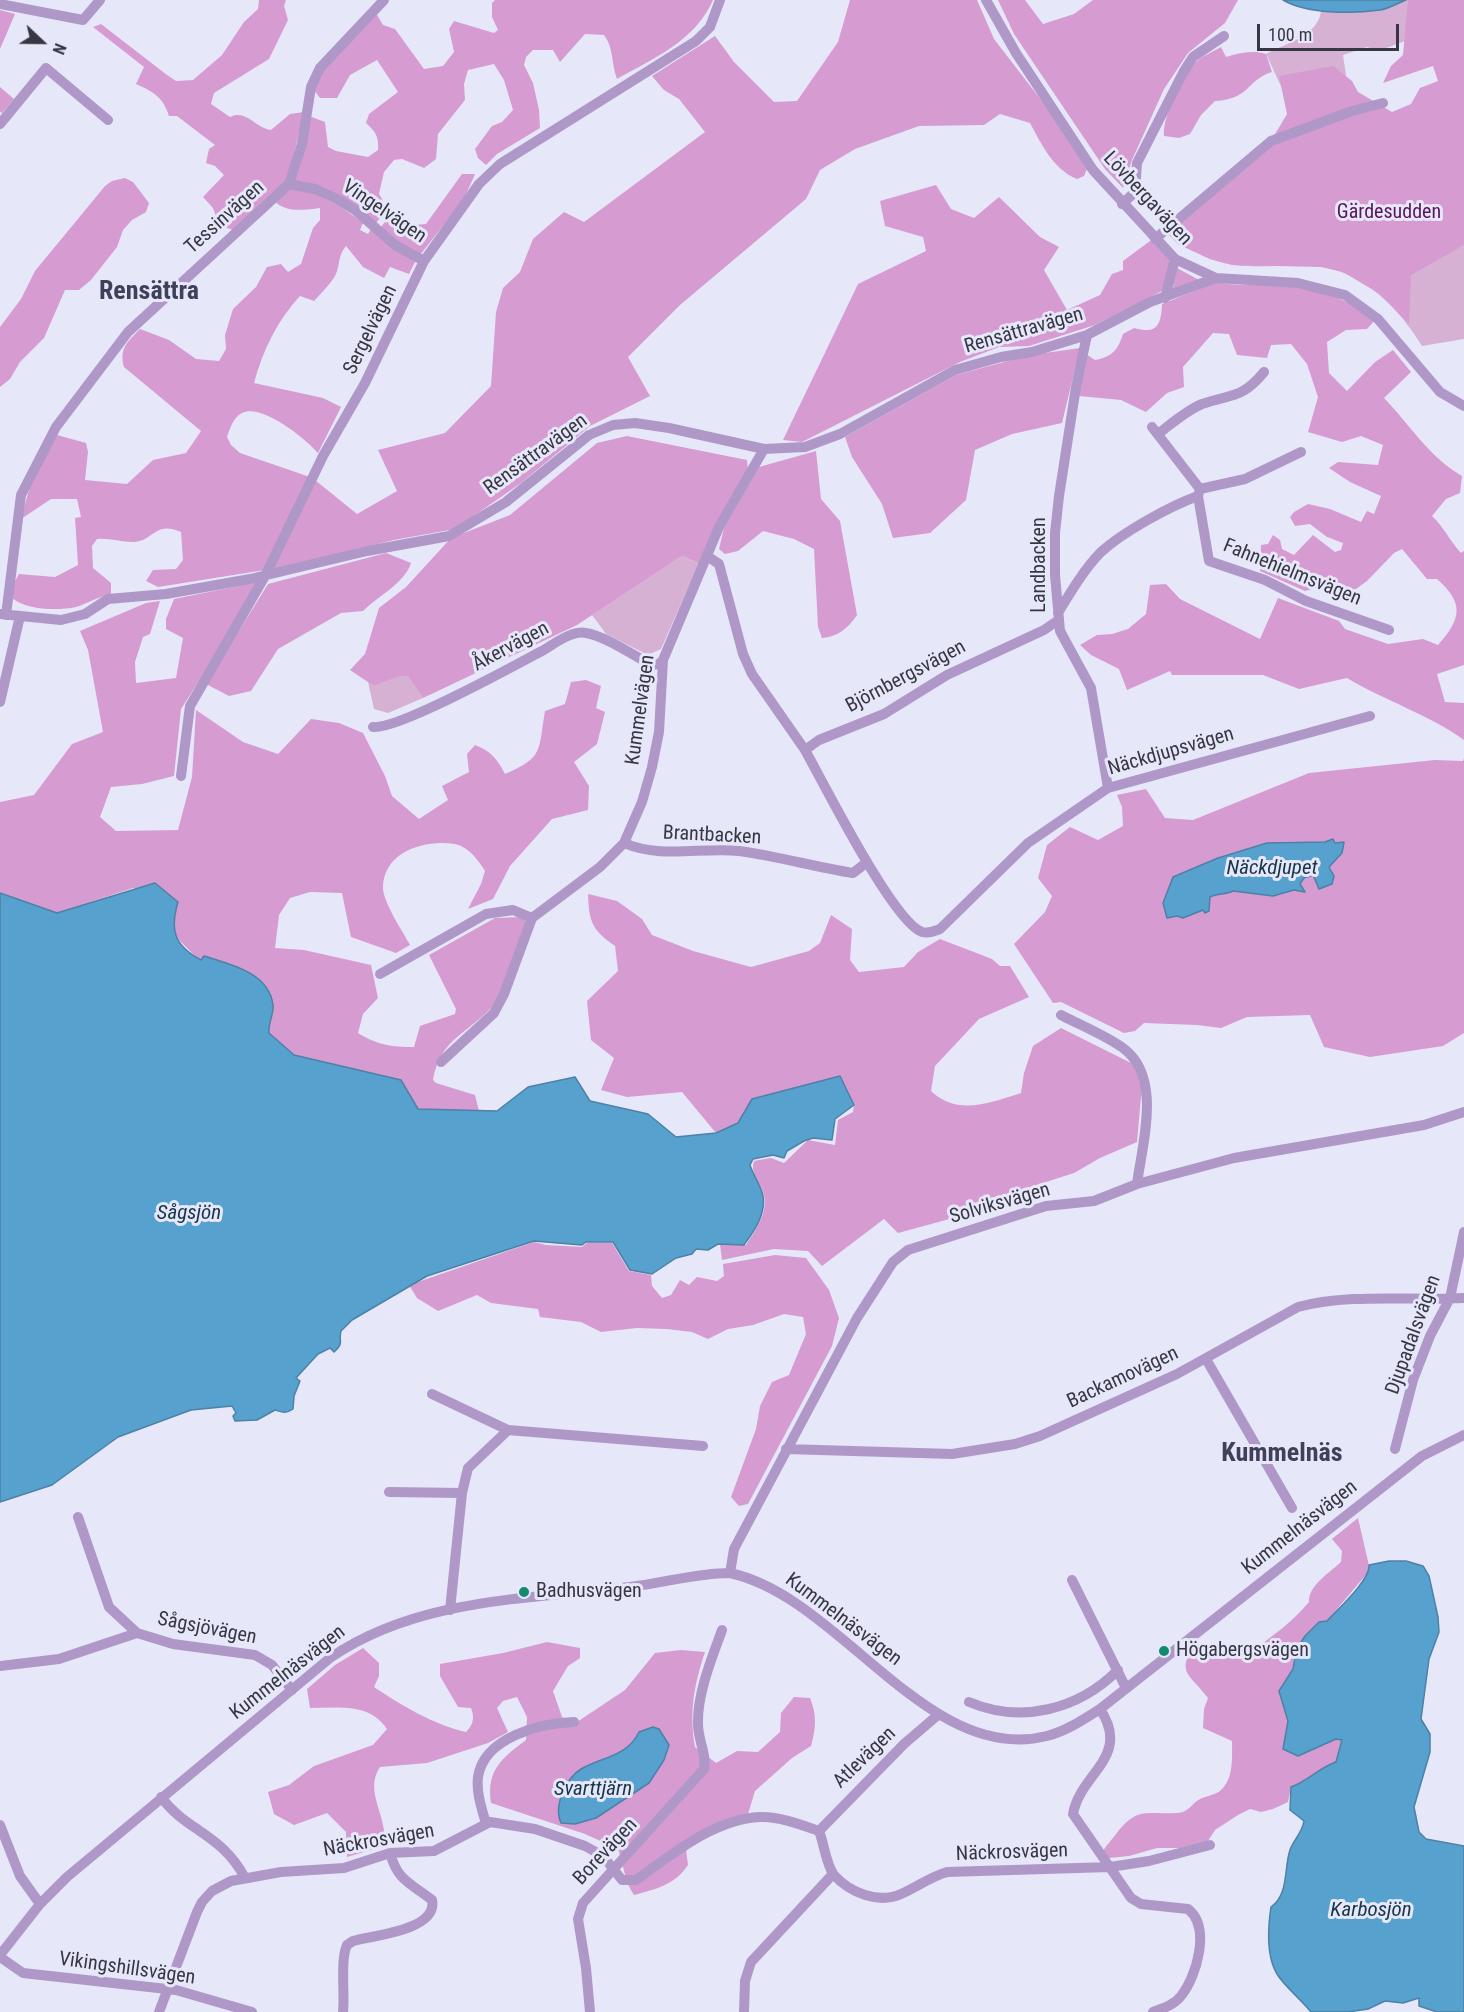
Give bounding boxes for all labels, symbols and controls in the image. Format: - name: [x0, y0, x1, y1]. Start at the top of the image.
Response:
- north arrow: [12, 12, 72, 72]
- scale bar: [1260, 12, 1402, 50]
- text: 100 m: [1268, 24, 1312, 45]
- text: N: [49, 41, 70, 57]
- street label: Lövbergavägen: [1098, 147, 1196, 251]
- street label: Vingelvägen: [337, 175, 431, 249]
- street label: Tessinvägen: [180, 176, 270, 260]
- park label: Gärdesudden: [1337, 201, 1441, 225]
- district label: Rensättra: [99, 276, 199, 308]
- street label: Sergelvägen: [339, 281, 403, 379]
- street label: Rensättravägen: [962, 303, 1086, 359]
- street label: Rensättravägen: [479, 409, 593, 501]
- street label: Landbacken: [1028, 517, 1052, 613]
- street label: Fahnehielmsvägen: [1219, 534, 1365, 612]
- street label: Åkervägen: [469, 617, 553, 677]
- street label: Björnbergsvägen: [842, 635, 970, 719]
- street label: Kummelvägen: [621, 653, 661, 767]
- street label: Näckdjupsvägen: [1105, 723, 1237, 781]
- street label: Brantbacken: [662, 821, 762, 851]
- water label: Näckdjupet: [1227, 856, 1317, 882]
- street label: Solviksvägen: [947, 1178, 1053, 1230]
- water label: Sågsjön: [157, 1201, 221, 1227]
- street label: Djupadalsvägen: [1381, 1272, 1447, 1398]
- street label: Backamovägen: [1063, 1342, 1183, 1414]
- district label: Kummelnäs: [1221, 1438, 1343, 1470]
- street label: Kummelnäsvägen: [1238, 1476, 1362, 1580]
- street label: Kummelnäsvägen: [780, 1568, 906, 1672]
- place label: Badhusvägen: [536, 1580, 642, 1604]
- marker: Badhusvägen: [517, 1585, 531, 1599]
- street label: Sågsjövägen: [156, 1608, 258, 1650]
- street label: Kummelnäsvägen: [226, 1621, 350, 1725]
- place label: Högabergsvägen: [1176, 1639, 1309, 1663]
- marker: Högabergsvägen: [1157, 1644, 1171, 1658]
- street label: Atlevägen: [829, 1722, 901, 1794]
- water label: Svarttjärn: [554, 1777, 632, 1803]
- street label: Borevägen: [569, 1813, 643, 1891]
- street label: Näckrosvägen: [322, 1819, 436, 1863]
- street label: Näckrosvägen: [956, 1839, 1068, 1867]
- water label: Karbosjön: [1330, 1898, 1412, 1924]
- street label: Vikingshillsvägen: [57, 1948, 197, 1990]

